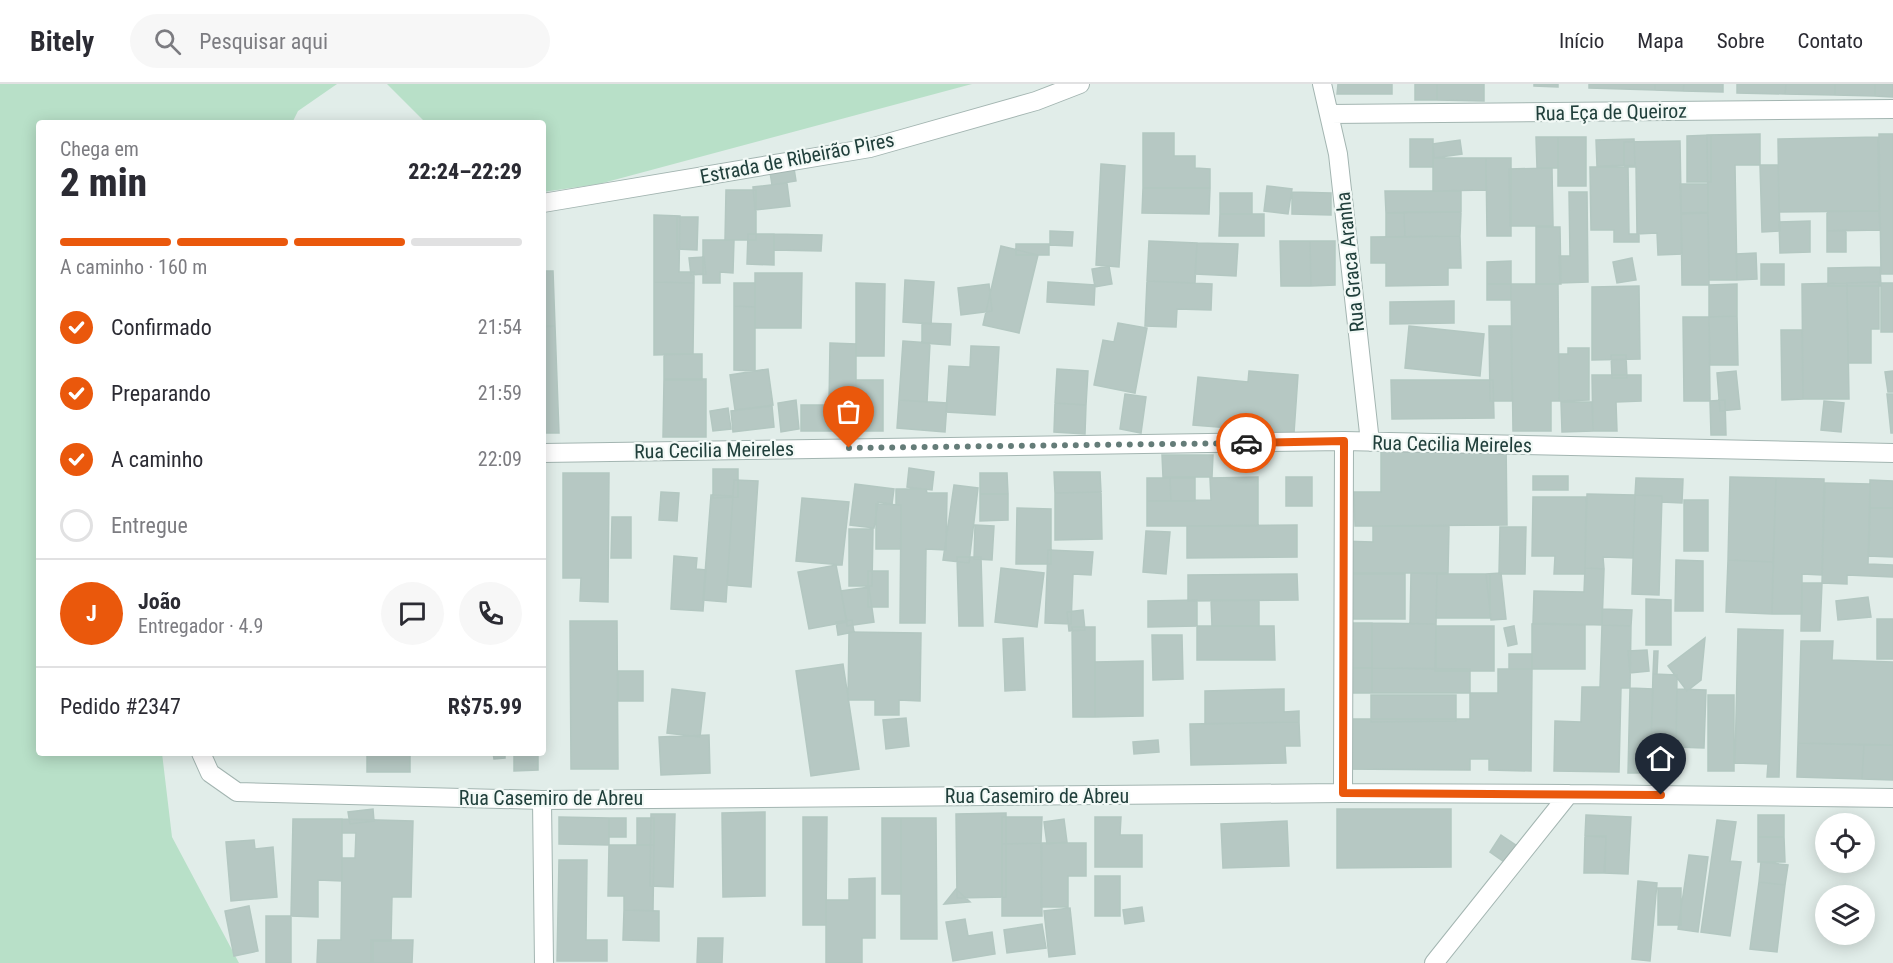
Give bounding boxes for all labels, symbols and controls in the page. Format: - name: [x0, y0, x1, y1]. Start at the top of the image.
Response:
- search box: [130, 14, 550, 68]
- text: Bitely: [30, 25, 94, 58]
- icon: search: [151, 25, 184, 58]
- text: Pesquisar aqui: [199, 29, 328, 54]
- text: Início: [1559, 29, 1604, 53]
- text: Mapa: [1637, 29, 1684, 53]
- text: Sobre: [1717, 29, 1765, 53]
- text: Contato: [1798, 29, 1863, 53]
- street label: Rua Eça de Queiroz: [1535, 99, 1687, 125]
- street label: Estrada de Ribeirão Pires: [698, 127, 896, 189]
- text: Chega em: [60, 137, 139, 161]
- text: 22:24–22:29: [408, 159, 522, 184]
- text: 2 min: [60, 160, 147, 206]
- street label: Rua Graca Aranha: [1331, 191, 1369, 333]
- text: A caminho · 160 m: [60, 255, 207, 279]
- icon: check: [60, 311, 93, 344]
- text: Confirmado: [111, 315, 212, 340]
- text: 21:54: [478, 315, 522, 339]
- icon: check: [60, 377, 93, 410]
- text: Preparando: [111, 381, 211, 406]
- text: 21:59: [478, 381, 522, 405]
- pin: [823, 386, 874, 448]
- icon: bag: [832, 395, 865, 428]
- courier: [1216, 413, 1276, 473]
- icon: car: [1230, 427, 1263, 460]
- street label: Rua Cecilia Meireles: [1372, 431, 1532, 457]
- street label: Rua Cecilia Meireles: [634, 437, 794, 463]
- icon: check: [60, 443, 93, 476]
- text: A caminho: [111, 447, 203, 472]
- text: 22:09: [478, 447, 522, 471]
- text: Entregue: [111, 513, 188, 538]
- button: chat: [381, 582, 444, 645]
- button: phone: [459, 582, 522, 645]
- text: João: [138, 589, 181, 614]
- text: J: [86, 601, 97, 626]
- text: Entregador · 4.9: [138, 614, 263, 638]
- text: Pedido #2347: [60, 694, 181, 719]
- text: R$75.99: [448, 694, 522, 719]
- pin: [1635, 733, 1686, 795]
- icon: home: [1644, 742, 1677, 775]
- street label: Rua Casemiro de Abreu: [945, 784, 1129, 808]
- street label: Rua Casemiro de Abreu: [459, 786, 643, 810]
- map controls: [1815, 813, 1875, 945]
- button: locate: [1815, 813, 1875, 873]
- button: layers: [1815, 885, 1875, 945]

